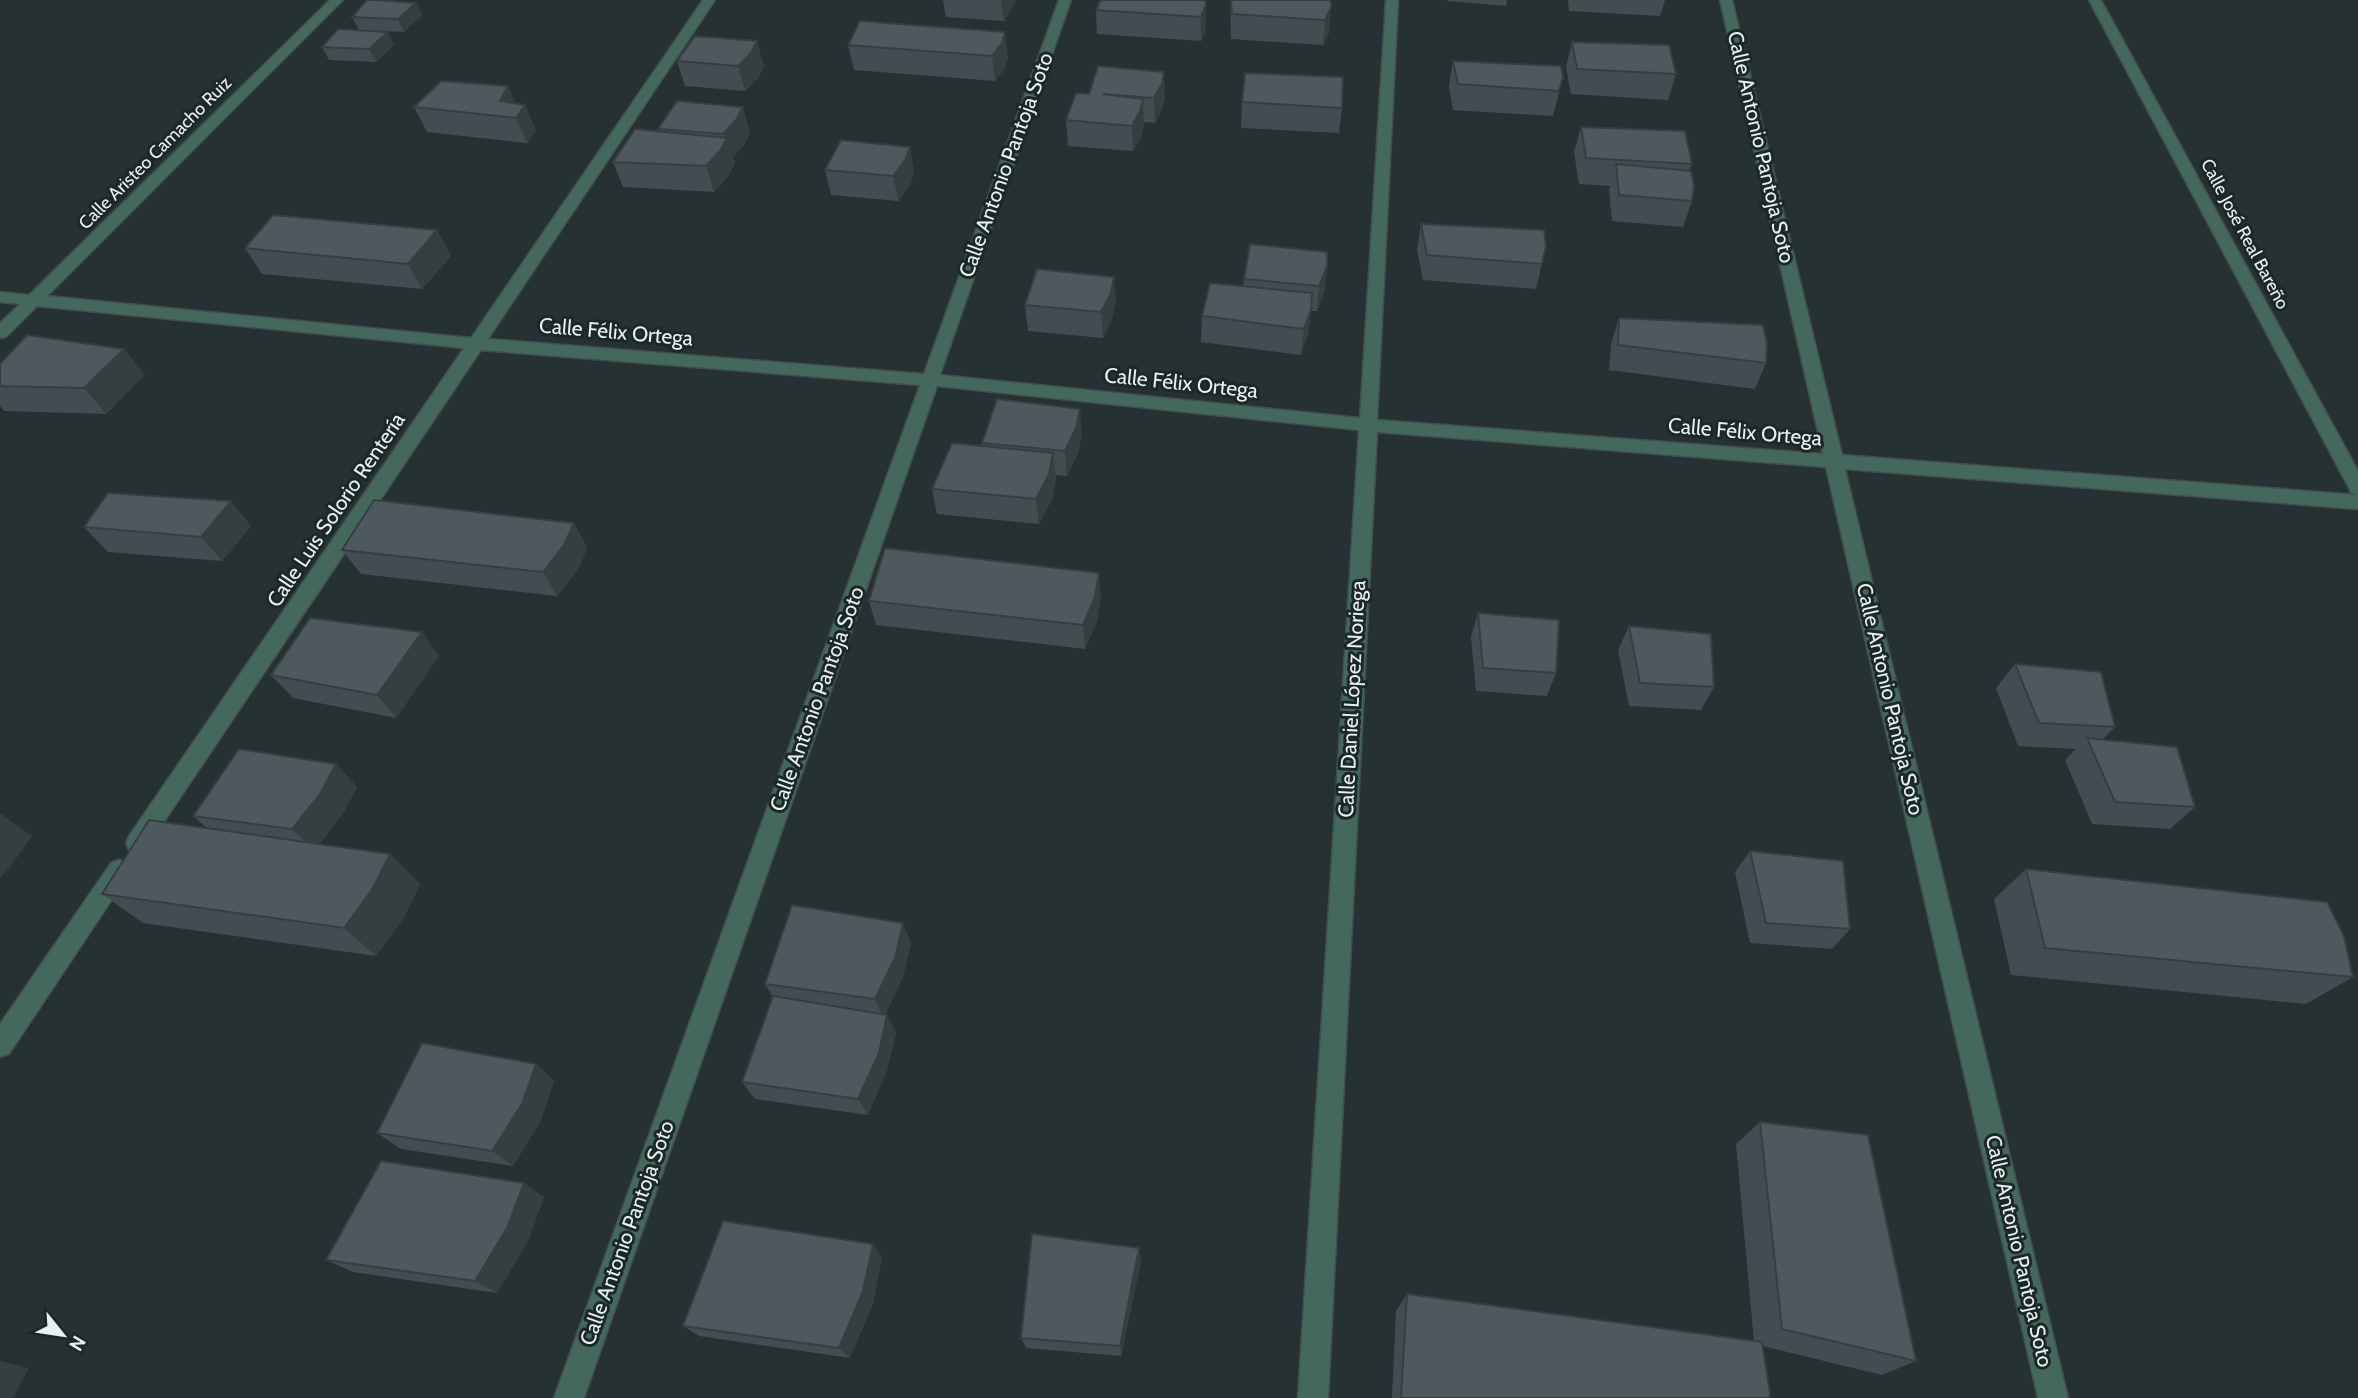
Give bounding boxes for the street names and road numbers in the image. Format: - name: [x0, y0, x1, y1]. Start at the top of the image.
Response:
- street label: Calle Antonio Pantoja Soto: [1722, 29, 1800, 265]
- street label: Calle Antonio Pantoja Soto: [953, 49, 1059, 281]
- street label: Calle Aristeo Camacho Ruiz: [74, 72, 236, 234]
- street label: Calle José Real Bareño: [2196, 155, 2294, 313]
- street label: Calle Félix Ortega: [538, 312, 694, 351]
- street label: Calle Félix Ortega: [1103, 362, 1259, 403]
- street label: Calle Luis Solorio Rentería: [261, 408, 410, 611]
- street label: Calle Félix Ortega: [1667, 412, 1823, 451]
- street label: Calle Daniel López Noriega: [1333, 580, 1370, 818]
- street label: Calle Antonio Pantoja Soto: [1851, 581, 1929, 817]
- street label: Calle Antonio Pantoja Soto: [764, 583, 870, 815]
- street label: Calle Antonio Pantoja Soto: [574, 1117, 680, 1349]
- street label: Calle Antonio Pantoja Soto: [1980, 1133, 2058, 1369]

